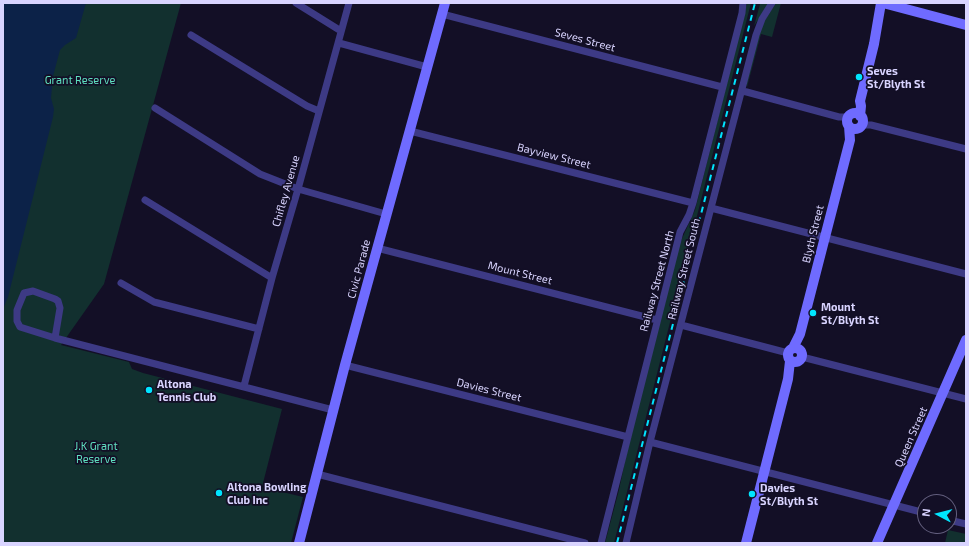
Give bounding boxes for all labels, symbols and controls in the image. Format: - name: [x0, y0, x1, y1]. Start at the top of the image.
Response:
- street label: Seves Street: [553, 26, 617, 54]
- place label: Seves St/Blyth St: [867, 64, 925, 90]
- marker: Seves St/Blyth St: [854, 72, 864, 82]
- park label: Grant Reserve: [45, 73, 115, 87]
- street label: Bayview Street: [516, 140, 592, 172]
- street label: Chifley Avenue: [269, 154, 303, 228]
- street label: Blyth Street: [799, 204, 827, 264]
- street label: Railway Street South: [665, 217, 703, 321]
- street label: Railway Street North: [637, 229, 677, 333]
- street label: Civic Parade: [345, 238, 373, 300]
- street label: Mount Street: [486, 259, 554, 287]
- place label: Mount St/Blyth St: [821, 300, 879, 326]
- marker: Mount St/Blyth St: [808, 308, 818, 318]
- street label: Davies Street: [455, 376, 523, 404]
- place label: Altona Tennis Club: [157, 377, 216, 403]
- marker: Altona Tennis Club: [144, 385, 154, 395]
- street label: Queen Street: [892, 405, 930, 469]
- park label: J.K Grant Reserve: [74, 439, 118, 465]
- place label: Altona Bowling Club Inc: [227, 480, 306, 506]
- place label: Davies St/Blyth St: [760, 481, 818, 507]
- marker: Altona Bowling Club Inc: [214, 488, 224, 498]
- marker: Davies St/Blyth St: [747, 489, 757, 499]
- north arrow: [917, 494, 957, 534]
- text: N: [919, 508, 933, 517]

